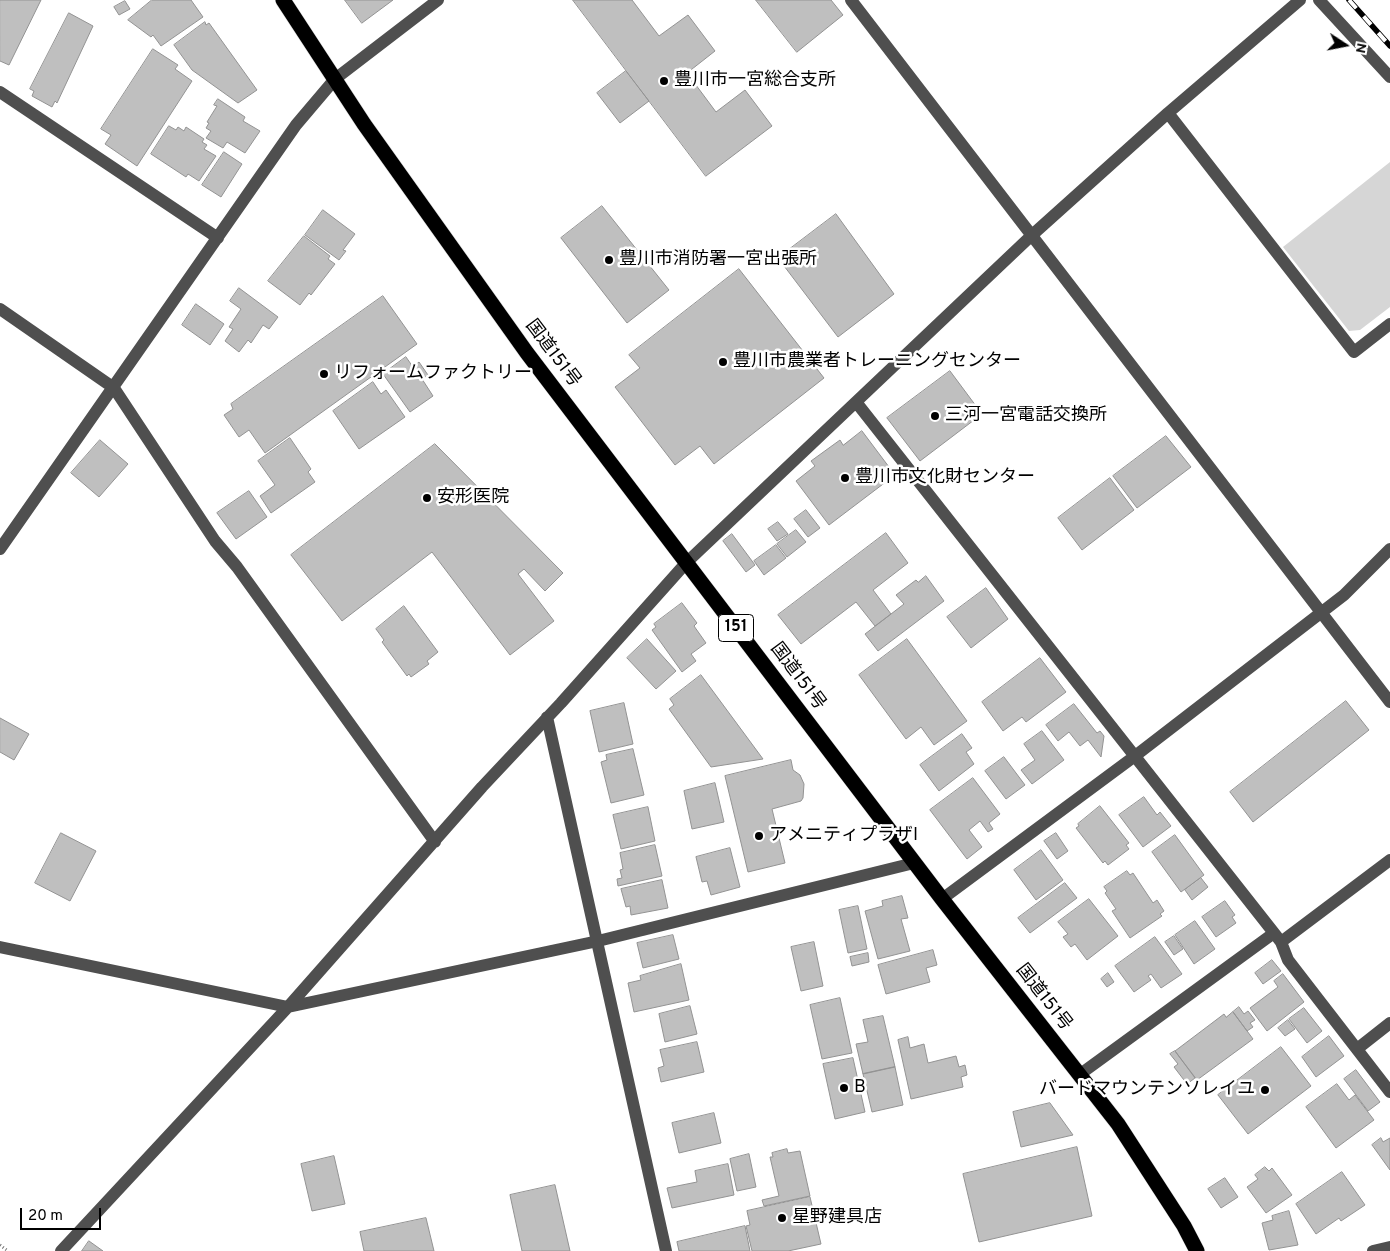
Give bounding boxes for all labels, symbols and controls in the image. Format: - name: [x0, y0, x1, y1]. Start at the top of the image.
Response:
- north arrow: [1320, 20, 1370, 70]
- text: N: [1351, 41, 1370, 55]
- place label: 豊川市一宮総合支所: [674, 70, 836, 92]
- marker: 豊川市一宮総合支所: [658, 75, 670, 87]
- place label: 豊川市消防署一宮出張所: [619, 249, 817, 271]
- marker: 豊川市消防署一宮出張所: [603, 254, 615, 266]
- street label: 国道151号: [520, 316, 584, 392]
- place label: 豊川市農業者トレーニングセンター: [733, 351, 1021, 373]
- marker: 豊川市農業者トレーニングセンター: [717, 356, 729, 368]
- place label: リフォームファクトリー: [334, 363, 532, 385]
- marker: リフォームファクトリー: [318, 368, 330, 380]
- place label: 三河一宮電話交換所: [945, 405, 1107, 427]
- marker: 三河一宮電話交換所: [929, 410, 941, 422]
- place label: 豊川市文化財センター: [855, 467, 1035, 489]
- marker: 豊川市文化財センター: [839, 472, 851, 484]
- place label: 安形医院: [437, 487, 509, 509]
- marker: 安形医院: [421, 492, 433, 504]
- road number: 151: [718, 614, 754, 641]
- street label: 国道151号: [765, 639, 829, 715]
- place label: アメニティプラザI: [769, 825, 918, 847]
- marker: アメニティプラザI: [753, 830, 765, 842]
- street label: 国道151号: [1010, 960, 1076, 1036]
- place label: B: [854, 1077, 866, 1099]
- place label: バードマウンテンソレイユ: [1039, 1079, 1255, 1101]
- marker: B: [838, 1082, 850, 1094]
- marker: バードマウンテンソレイユ: [1259, 1084, 1271, 1096]
- scale bar: [22, 1198, 104, 1230]
- text: 20 m: [28, 1207, 63, 1226]
- place label: 星野建具店: [792, 1207, 882, 1229]
- marker: 星野建具店: [776, 1212, 788, 1224]

